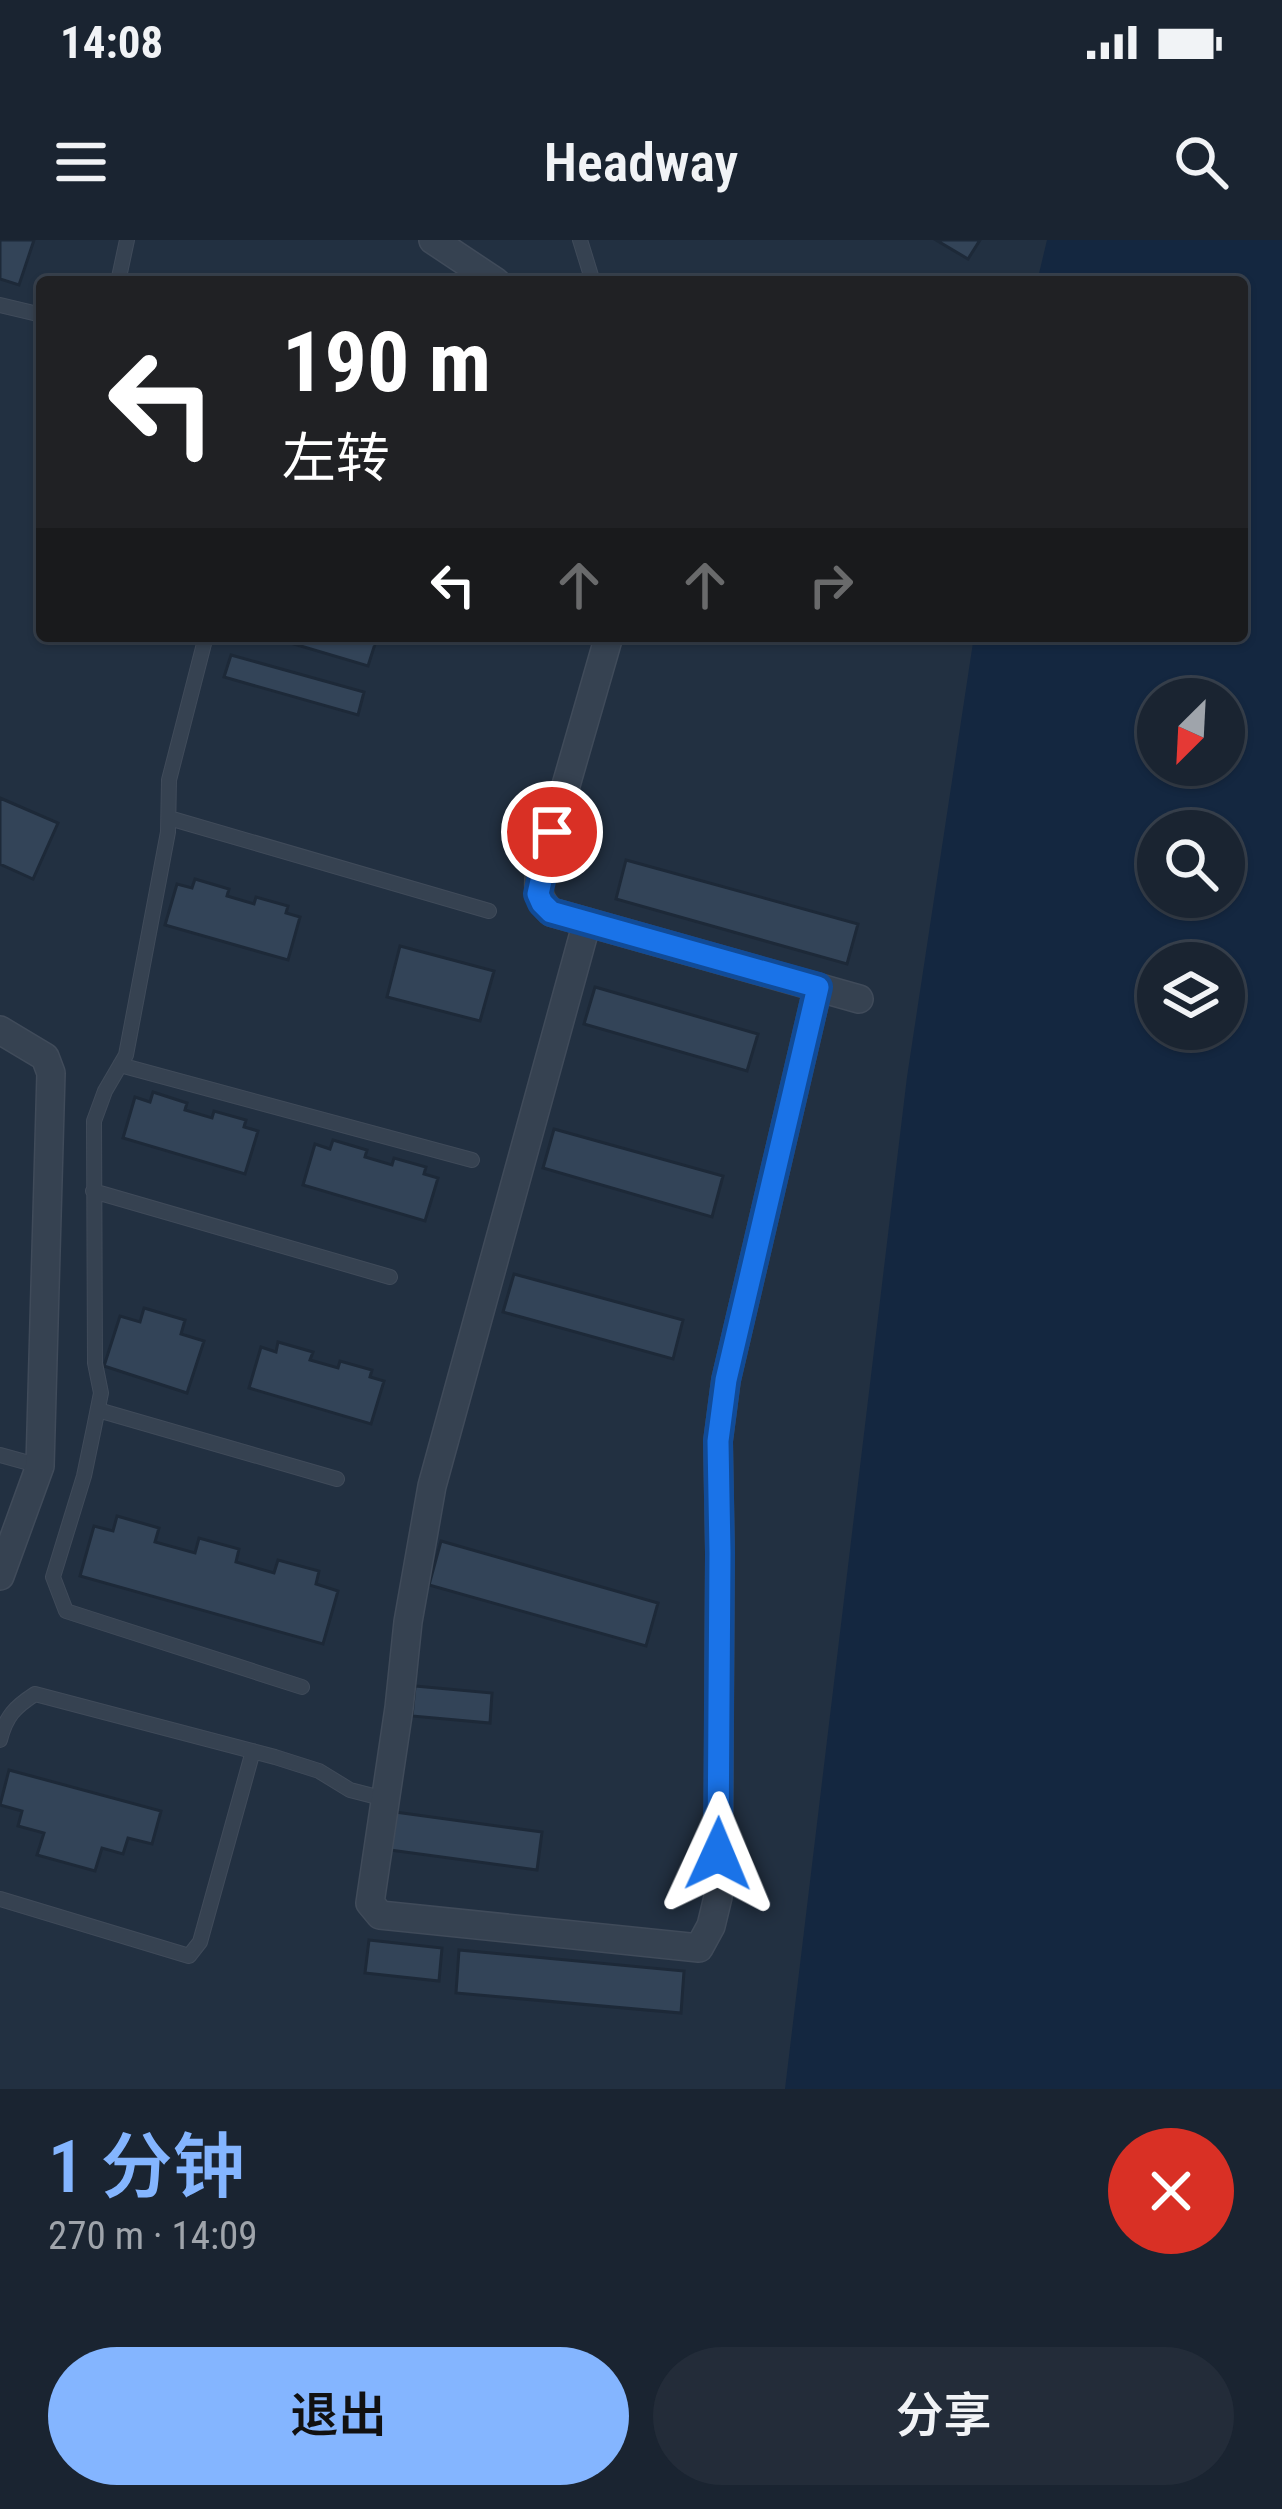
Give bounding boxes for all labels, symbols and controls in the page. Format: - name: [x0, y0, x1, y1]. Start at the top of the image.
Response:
- text: 14:08: [60, 16, 163, 69]
- icon: menu: [48, 129, 114, 195]
- icon: search: [1168, 129, 1234, 195]
- text: Headway: [544, 131, 738, 194]
- text: 190 m: [282, 313, 491, 412]
- icon: left: [84, 324, 240, 480]
- text: 左转: [282, 427, 390, 490]
- icon: left: [420, 552, 486, 618]
- icon: ahead: [546, 552, 612, 618]
- icon: ahead: [672, 552, 738, 618]
- icon: right: [798, 552, 864, 618]
- north arrow: [1137, 678, 1245, 786]
- map controls: [1137, 678, 1245, 1050]
- pin: [501, 781, 603, 883]
- icon: arrive: [519, 799, 585, 865]
- button: search: [1137, 810, 1245, 918]
- button: layers: [1137, 942, 1245, 1050]
- position arrow: [655, 1791, 781, 1917]
- text: 1 分钟: [48, 2125, 245, 2210]
- button: close: [1108, 2128, 1234, 2254]
- text: 270 m · 14:09: [48, 2213, 258, 2259]
- button: 退出: [48, 2347, 629, 2485]
- button: 分享: [653, 2347, 1234, 2485]

